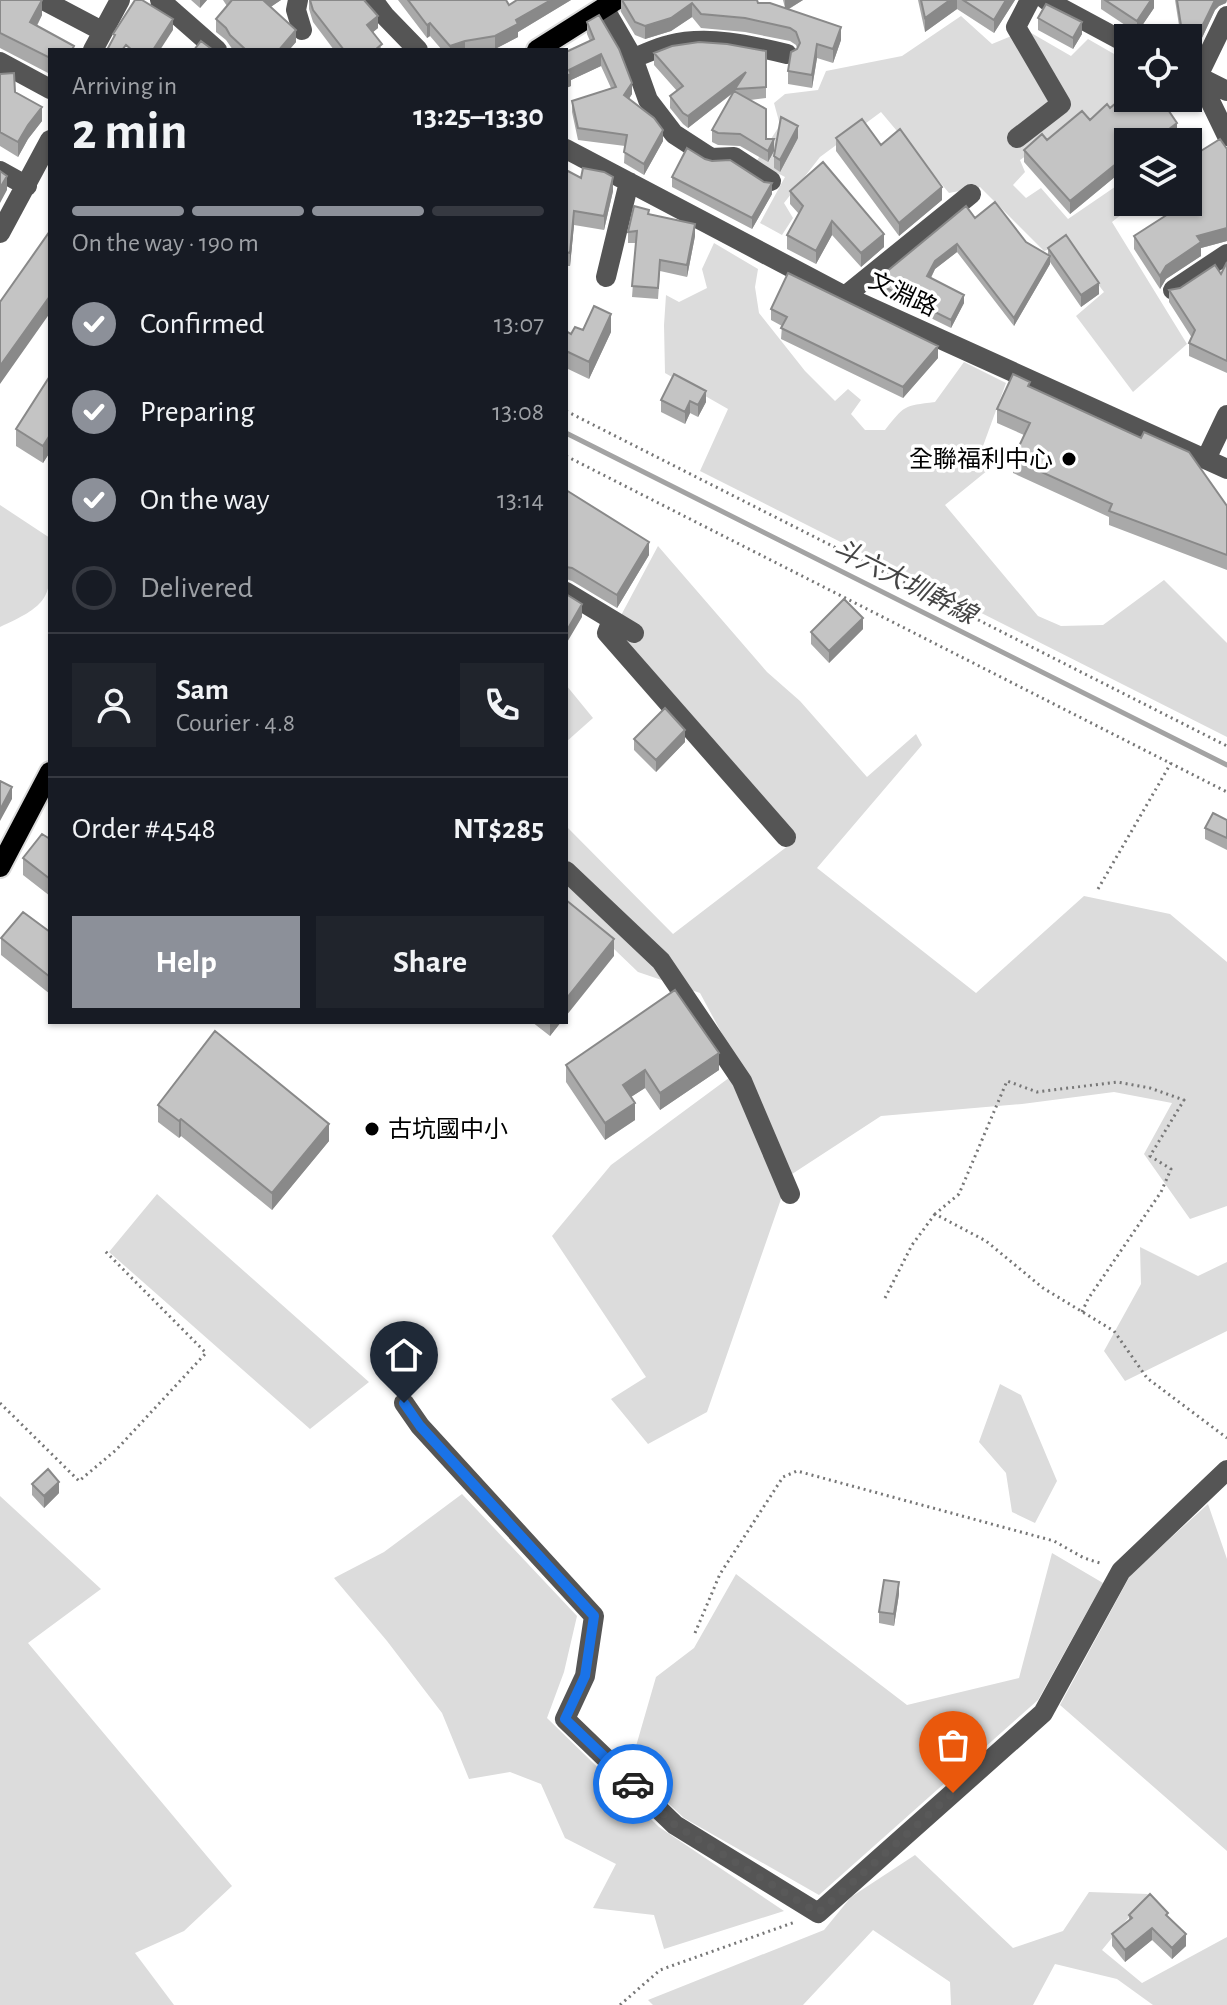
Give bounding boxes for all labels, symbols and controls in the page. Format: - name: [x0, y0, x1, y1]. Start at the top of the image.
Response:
- map controls: [1114, 24, 1202, 216]
- button: locate: [1114, 24, 1202, 112]
- text: Arriving in: [72, 73, 177, 99]
- text: 13:25–13:30: [413, 101, 544, 131]
- text: 2 min: [72, 106, 187, 158]
- button: layers: [1114, 128, 1202, 216]
- text: On the way · 190 m: [72, 230, 259, 256]
- street label: 文淵路: [865, 267, 941, 321]
- icon: check: [72, 302, 116, 346]
- text: Confirmed: [140, 309, 264, 339]
- text: 13:07: [494, 311, 544, 337]
- icon: check: [72, 390, 116, 434]
- text: Preparing: [140, 397, 255, 427]
- text: 13:08: [492, 399, 544, 425]
- place label: 全聯福利中心: [909, 446, 1053, 472]
- marker: 全聯福利中心: [1060, 450, 1078, 468]
- icon: check: [72, 478, 116, 522]
- text: On the way: [140, 485, 269, 515]
- text: 13:14: [497, 487, 544, 513]
- water label: 斗六大圳幹線: [829, 533, 984, 630]
- text: Delivered: [140, 573, 253, 603]
- button: person: [72, 663, 156, 747]
- button: phone: [460, 663, 544, 747]
- text: Sam: [176, 675, 229, 705]
- text: Courier · 4.8: [176, 710, 295, 736]
- text: Order #4548: [72, 814, 216, 844]
- text: NT$285: [453, 814, 544, 844]
- button: Help: [72, 916, 300, 1008]
- button: Share: [316, 916, 544, 1008]
- place label: 古坑國中小: [388, 1116, 508, 1142]
- marker: 古坑國中小: [363, 1120, 381, 1138]
- pin: [370, 1321, 438, 1403]
- icon: home: [382, 1333, 426, 1377]
- pin: [919, 1711, 987, 1793]
- icon: bag: [931, 1723, 975, 1767]
- courier: [593, 1744, 673, 1824]
- icon: car: [611, 1762, 655, 1806]

